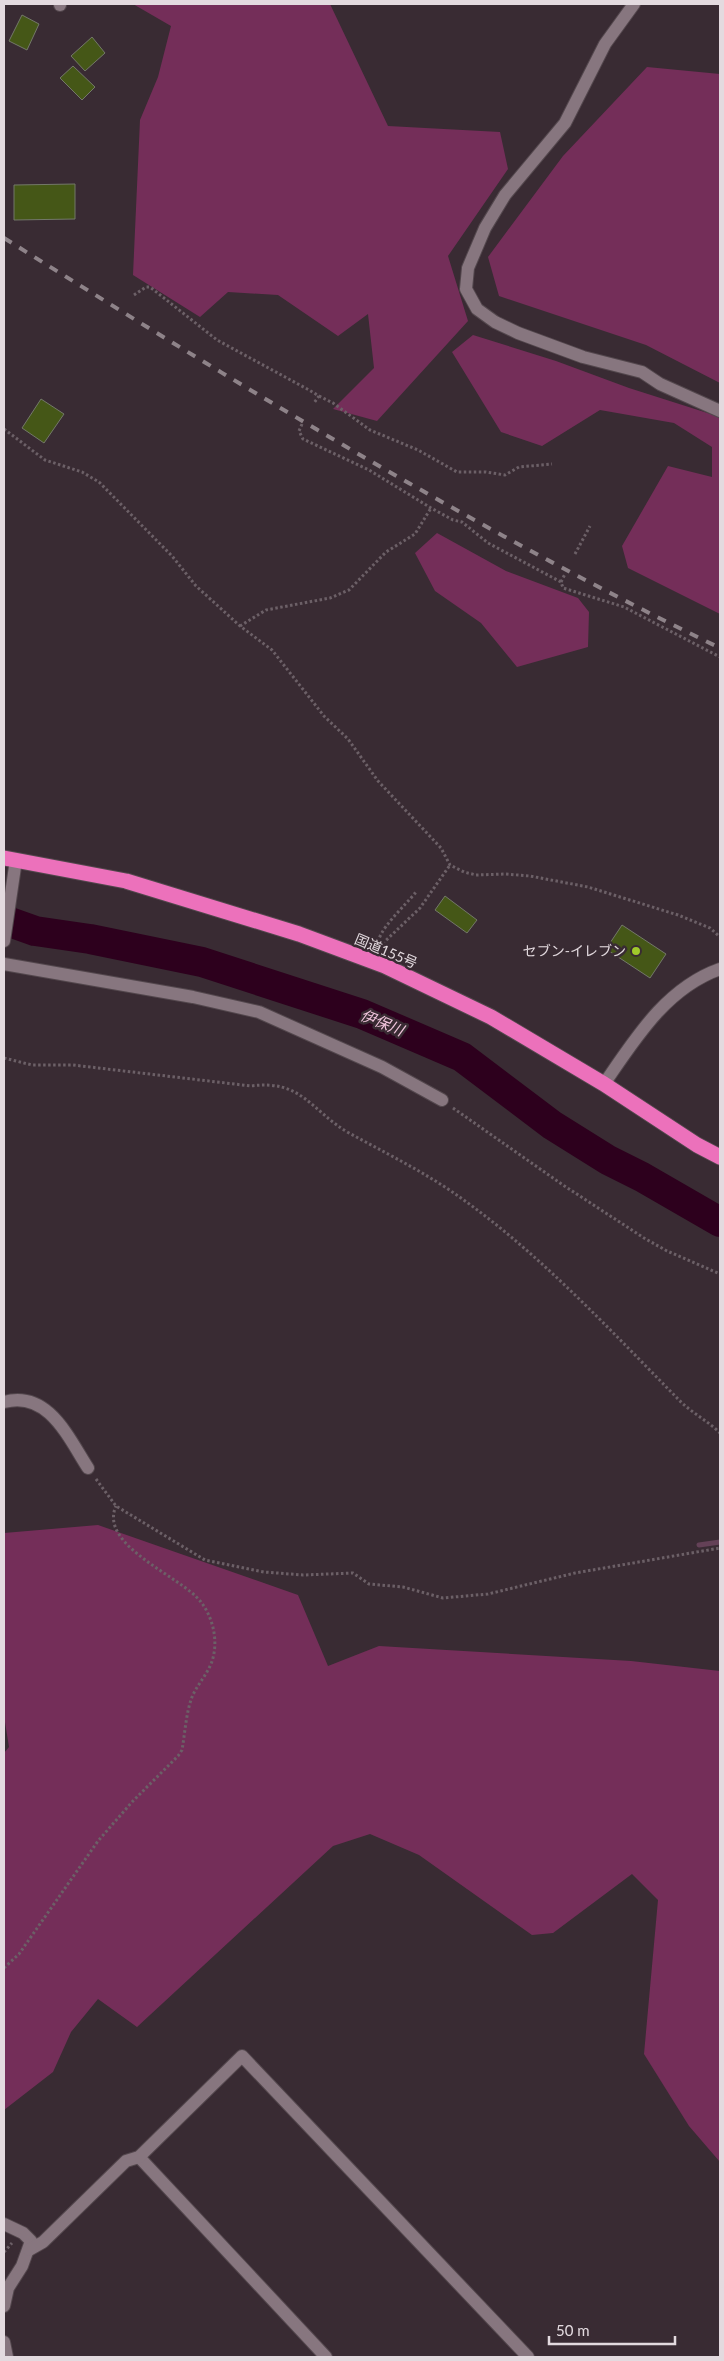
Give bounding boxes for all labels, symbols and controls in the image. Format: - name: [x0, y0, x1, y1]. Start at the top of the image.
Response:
- street label: 国道155号: [352, 930, 420, 971]
- place label: セブン-イレブン: [523, 942, 626, 959]
- marker: セブン-イレブン: [630, 945, 642, 957]
- water label: 伊保川: [358, 1005, 408, 1040]
- scale bar: [549, 2314, 675, 2346]
- text: 50 m: [556, 2321, 590, 2339]

